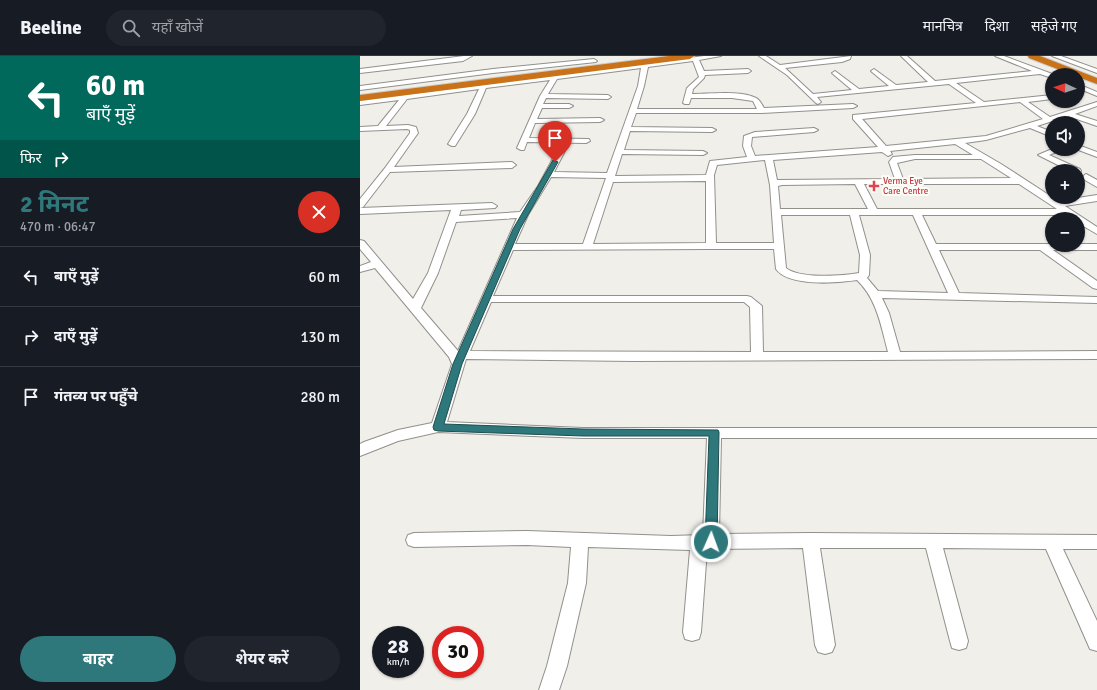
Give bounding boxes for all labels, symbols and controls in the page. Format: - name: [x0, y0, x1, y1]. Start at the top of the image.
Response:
- search box: [106, 10, 386, 46]
- text: Beeline: [20, 16, 82, 40]
- icon: search: [120, 17, 142, 39]
- text: यहाँ खोजें: [152, 18, 203, 36]
- text: मानचित्र: [923, 18, 963, 35]
- text: दिशा: [985, 18, 1009, 35]
- text: सहेजे गए: [1031, 18, 1077, 35]
- north arrow: [1045, 68, 1085, 108]
- map controls: [1045, 68, 1085, 252]
- text: 60 m: [86, 69, 145, 103]
- icon: left: [20, 72, 72, 124]
- text: बाएँ मुड़ें: [86, 103, 135, 125]
- button: sound: [1045, 116, 1085, 156]
- pin: [538, 121, 572, 162]
- icon: arrive: [544, 127, 566, 149]
- icon: right: [50, 148, 72, 170]
- text: फिर: [20, 149, 42, 167]
- button: +: [1045, 164, 1085, 204]
- place label: Verma Eye Care Centre: [883, 176, 929, 197]
- marker: Verma Eye Care Centre: [868, 180, 880, 192]
- text: 2 मिनट: [20, 189, 89, 219]
- button: close: [298, 191, 340, 233]
- button: −: [1045, 212, 1085, 252]
- text: 470 m · 06:47: [20, 219, 96, 235]
- icon: left: [20, 266, 42, 288]
- text: बाएँ मुड़ें: [54, 267, 98, 285]
- text: 60 m: [309, 268, 340, 286]
- icon: right: [20, 326, 42, 348]
- text: दाएँ मुड़ें: [54, 327, 98, 345]
- text: 130 m: [300, 328, 340, 346]
- icon: arrive: [20, 386, 42, 408]
- text: गंतव्य पर पहुँचे: [54, 387, 138, 405]
- text: 280 m: [300, 388, 340, 406]
- position arrow: [690, 521, 732, 563]
- speed limit sign: 30: [432, 626, 484, 678]
- text: 28: [387, 634, 409, 659]
- button: बाहर: [20, 636, 176, 682]
- button: शेयर करें: [184, 636, 340, 682]
- text: km/h: [387, 656, 409, 668]

